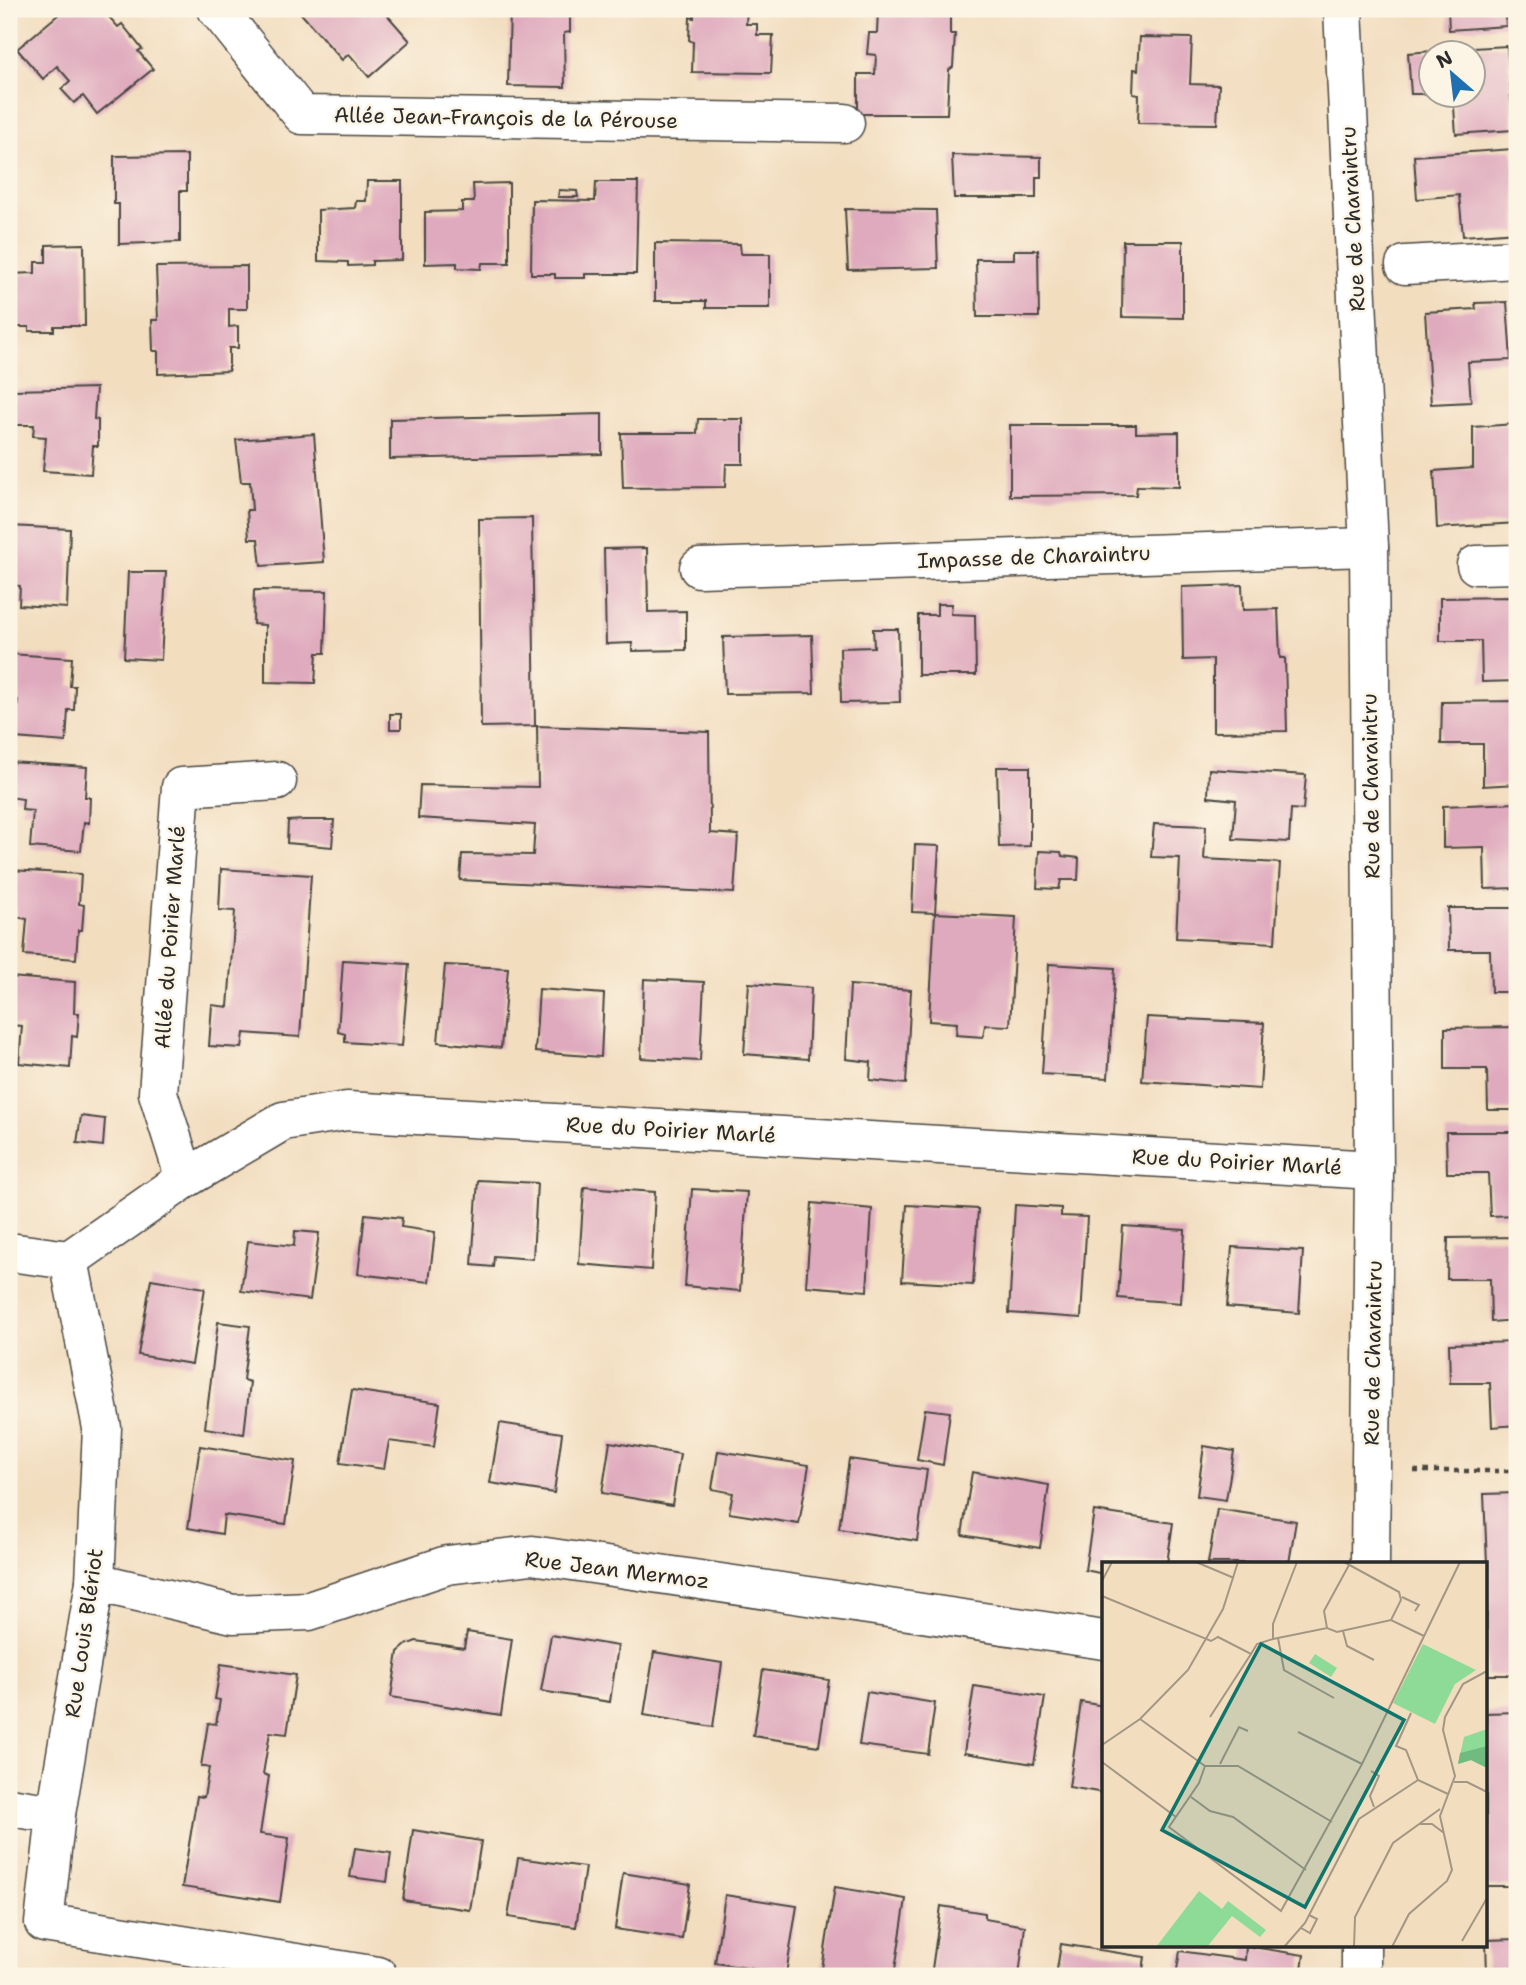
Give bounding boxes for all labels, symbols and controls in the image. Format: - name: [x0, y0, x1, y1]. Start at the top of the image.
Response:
- north arrow: [1418, 38, 1488, 108]
- text: N: [1432, 45, 1457, 74]
- street label: Allée Jean-François de la Pérouse: [334, 101, 678, 135]
- street label: Rue de Charaintru: [1334, 126, 1372, 312]
- street label: Impasse de Charaintru: [917, 539, 1151, 575]
- street label: Rue de Charaintru: [1355, 693, 1387, 879]
- street label: Allée du Poirier Marlé: [148, 824, 192, 1050]
- street label: Rue du Poirier Marlé: [565, 1111, 777, 1149]
- street label: Rue du Poirier Marlé: [1131, 1143, 1343, 1181]
- street label: Rue de Charaintru: [1357, 1260, 1389, 1446]
- street label: Rue Jean Mermoz: [523, 1545, 711, 1595]
- street label: Rue Louis Blériot: [58, 1546, 110, 1720]
- inset map: [1102, 1562, 1488, 1946]

